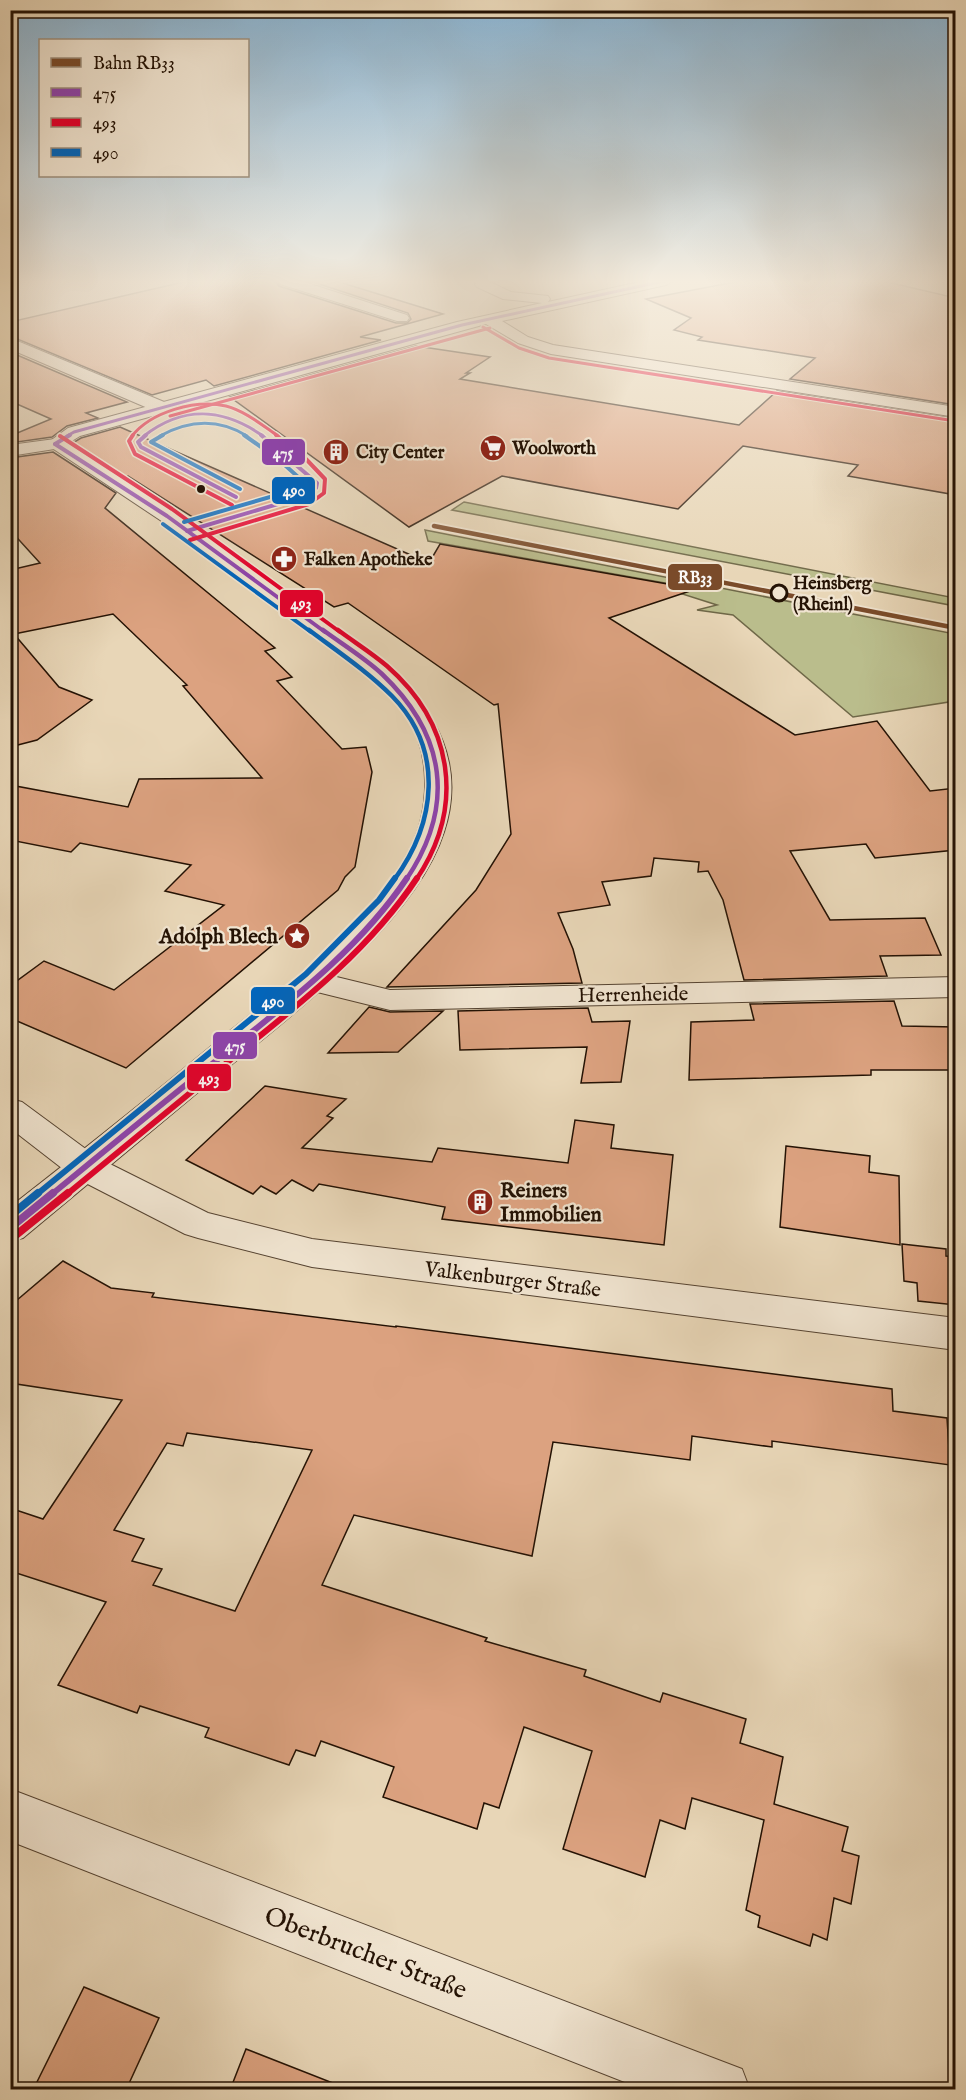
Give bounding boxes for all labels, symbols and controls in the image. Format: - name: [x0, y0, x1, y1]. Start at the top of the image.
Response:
- legend: [39, 39, 249, 177]
- text: Bahn RB33: [93, 53, 175, 76]
- text: 475: [93, 83, 117, 106]
- text: 493: [93, 113, 116, 136]
- text: 490: [93, 143, 119, 166]
- supermarket icon: Woolworth: [478, 433, 508, 463]
- building icon: City Center: [321, 437, 351, 467]
- line badge: 475: [261, 438, 306, 466]
- place label: Woolworth: [511, 438, 596, 461]
- place label: City Center: [356, 442, 445, 465]
- text: 475: [273, 444, 294, 464]
- line badge: 490: [271, 476, 316, 505]
- text: 490: [283, 482, 305, 502]
- unlabelled marker: [195, 483, 207, 495]
- pharmacy icon: Falken Apotheke: [269, 544, 299, 574]
- place label: Falken Apotheke: [304, 549, 433, 572]
- line badge: RB33: [667, 563, 723, 591]
- text: RB33: [678, 569, 712, 589]
- place label: Heinsberg (Rheinl): [793, 573, 873, 617]
- marker: Heinsberg (Rheinl): [770, 584, 788, 602]
- line badge: 493: [279, 589, 324, 618]
- text: 493: [291, 595, 311, 615]
- place icon: Adolph Blech: [282, 921, 312, 951]
- place label: Adolph Blech: [158, 924, 279, 951]
- street label: Herrenheide: [577, 981, 689, 1010]
- line badge: 490: [250, 986, 296, 1015]
- text: 490: [262, 993, 284, 1013]
- line badge: 475: [212, 1031, 258, 1060]
- text: 475: [225, 1037, 246, 1057]
- line badge: 493: [186, 1063, 232, 1092]
- text: 493: [199, 1070, 219, 1090]
- place label: Reiners Immobilien: [500, 1178, 602, 1229]
- building icon: Reiners Immobilien: [465, 1187, 495, 1217]
- street label: Valkenburger Straße: [422, 1256, 603, 1305]
- street label: Oberbrucher Straße: [260, 1900, 471, 2007]

